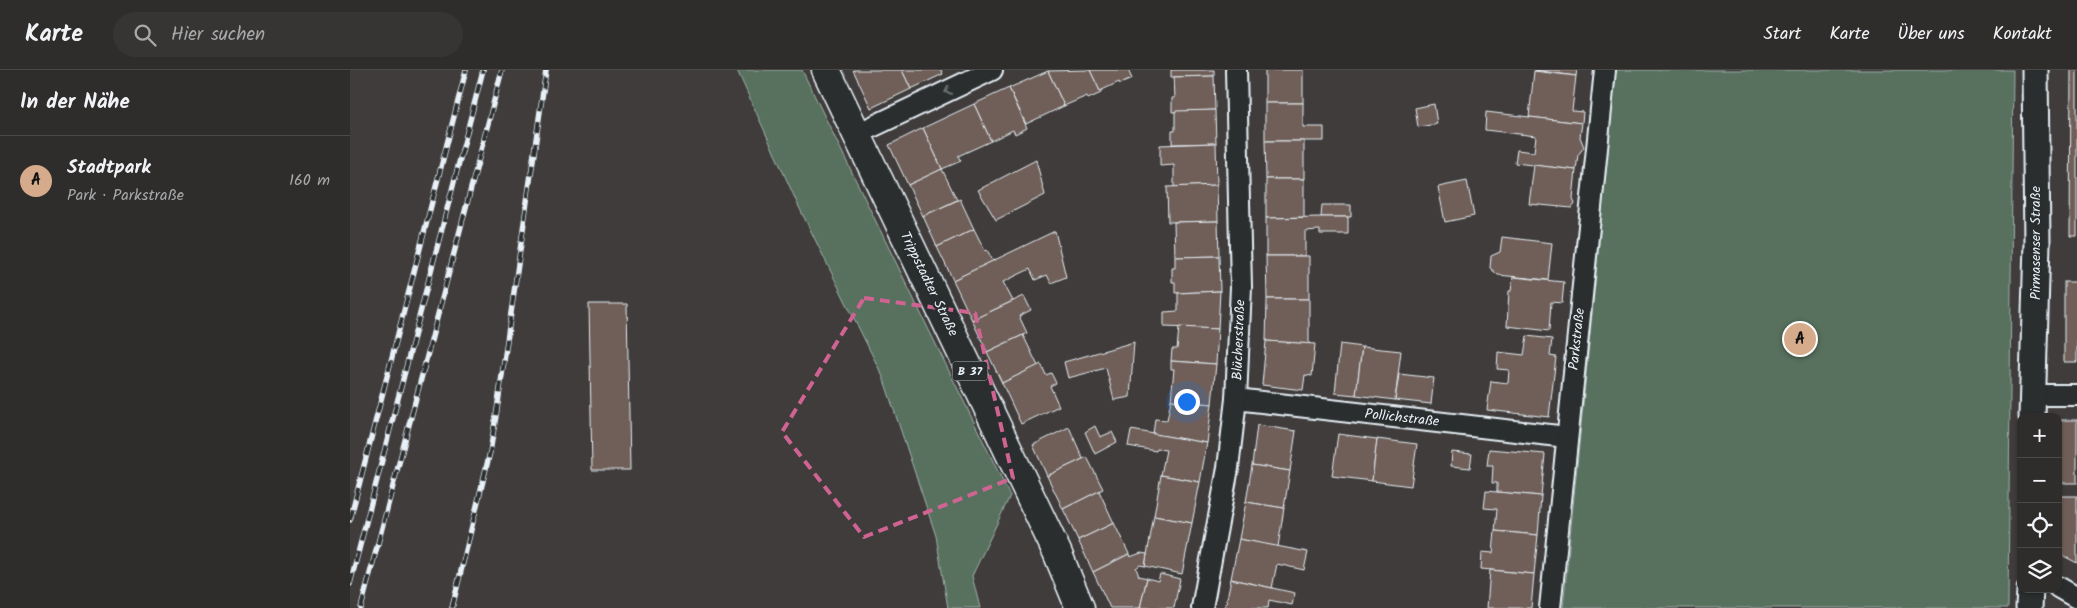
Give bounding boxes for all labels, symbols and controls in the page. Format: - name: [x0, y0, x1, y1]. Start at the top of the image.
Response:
- search box: [113, 12, 463, 57]
- text: Karte: [25, 15, 83, 54]
- text: Hier suchen: [171, 20, 265, 50]
- text: Start: [1763, 20, 1801, 49]
- text: Karte: [1829, 20, 1869, 49]
- text: Über uns: [1897, 20, 1965, 49]
- text: Kontakt: [1993, 20, 2052, 49]
- icon: search: [131, 21, 159, 49]
- one-way arrow: [944, 85, 953, 95]
- text: In der Nähe: [20, 86, 130, 119]
- text: Stadtpark: [67, 153, 151, 183]
- text: A: [31, 168, 41, 193]
- text: 160 m: [289, 168, 330, 193]
- text: Park · Parkstraße: [67, 183, 184, 208]
- street label: Pirmasenser Straße: [2025, 185, 2047, 300]
- street label: Trippstadter Straße: [894, 228, 964, 341]
- street label: Blücherstraße: [1227, 299, 1251, 381]
- street label: Parkstraße: [1563, 306, 1591, 371]
- pin: A: [1784, 320, 1816, 358]
- road number: B 37: [952, 362, 988, 380]
- your location: [1174, 389, 1200, 415]
- street label: Pollichstraße: [1364, 403, 1441, 433]
- map controls: [2017, 413, 2062, 593]
- button: +: [2017, 413, 2062, 458]
- button: −: [2017, 458, 2062, 503]
- button: locate: [2017, 503, 2062, 548]
- button: layers: [2017, 548, 2062, 593]

